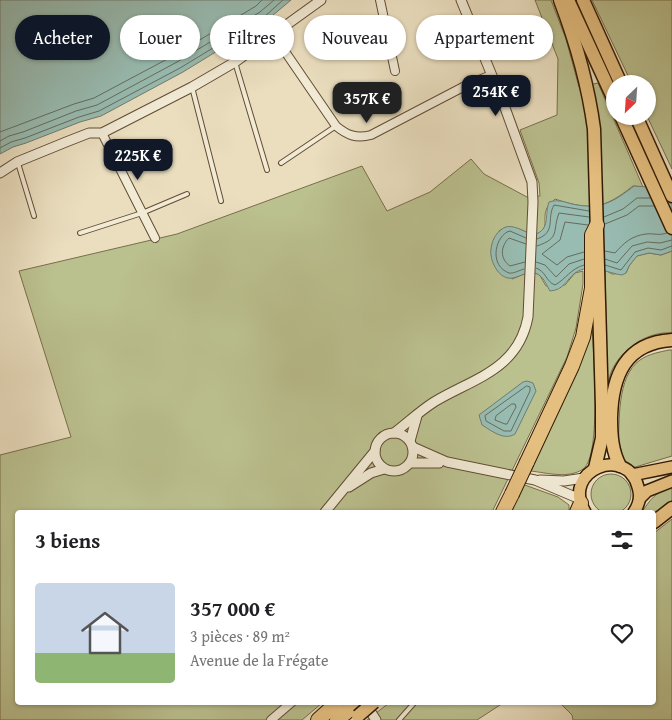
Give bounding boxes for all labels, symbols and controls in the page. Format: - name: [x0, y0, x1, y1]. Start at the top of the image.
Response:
- chip: Acheter: [15, 15, 110, 60]
- chip: Louer: [120, 15, 200, 60]
- chip: Filtres: [210, 15, 294, 60]
- chip: Nouveau: [304, 15, 406, 60]
- chip: Appartement: [416, 15, 553, 60]
- pin: 254K €: [455, 74, 537, 117]
- north arrow: [606, 75, 656, 125]
- map controls: [606, 75, 656, 125]
- text: 254K €: [473, 79, 519, 103]
- pin: 357K €: [326, 82, 408, 124]
- text: 357K €: [344, 86, 390, 110]
- pin: 225K €: [97, 138, 179, 181]
- text: 225K €: [115, 143, 161, 167]
- text: 3 biens: [35, 525, 100, 556]
- icon: filters: [608, 526, 636, 554]
- text: 357 000 €: [190, 593, 275, 624]
- icon: home: [75, 603, 135, 663]
- icon: heart: [608, 619, 636, 647]
- text: 3 pièces · 89 m²: [190, 624, 290, 648]
- text: Avenue de la Frégate: [190, 648, 328, 672]

